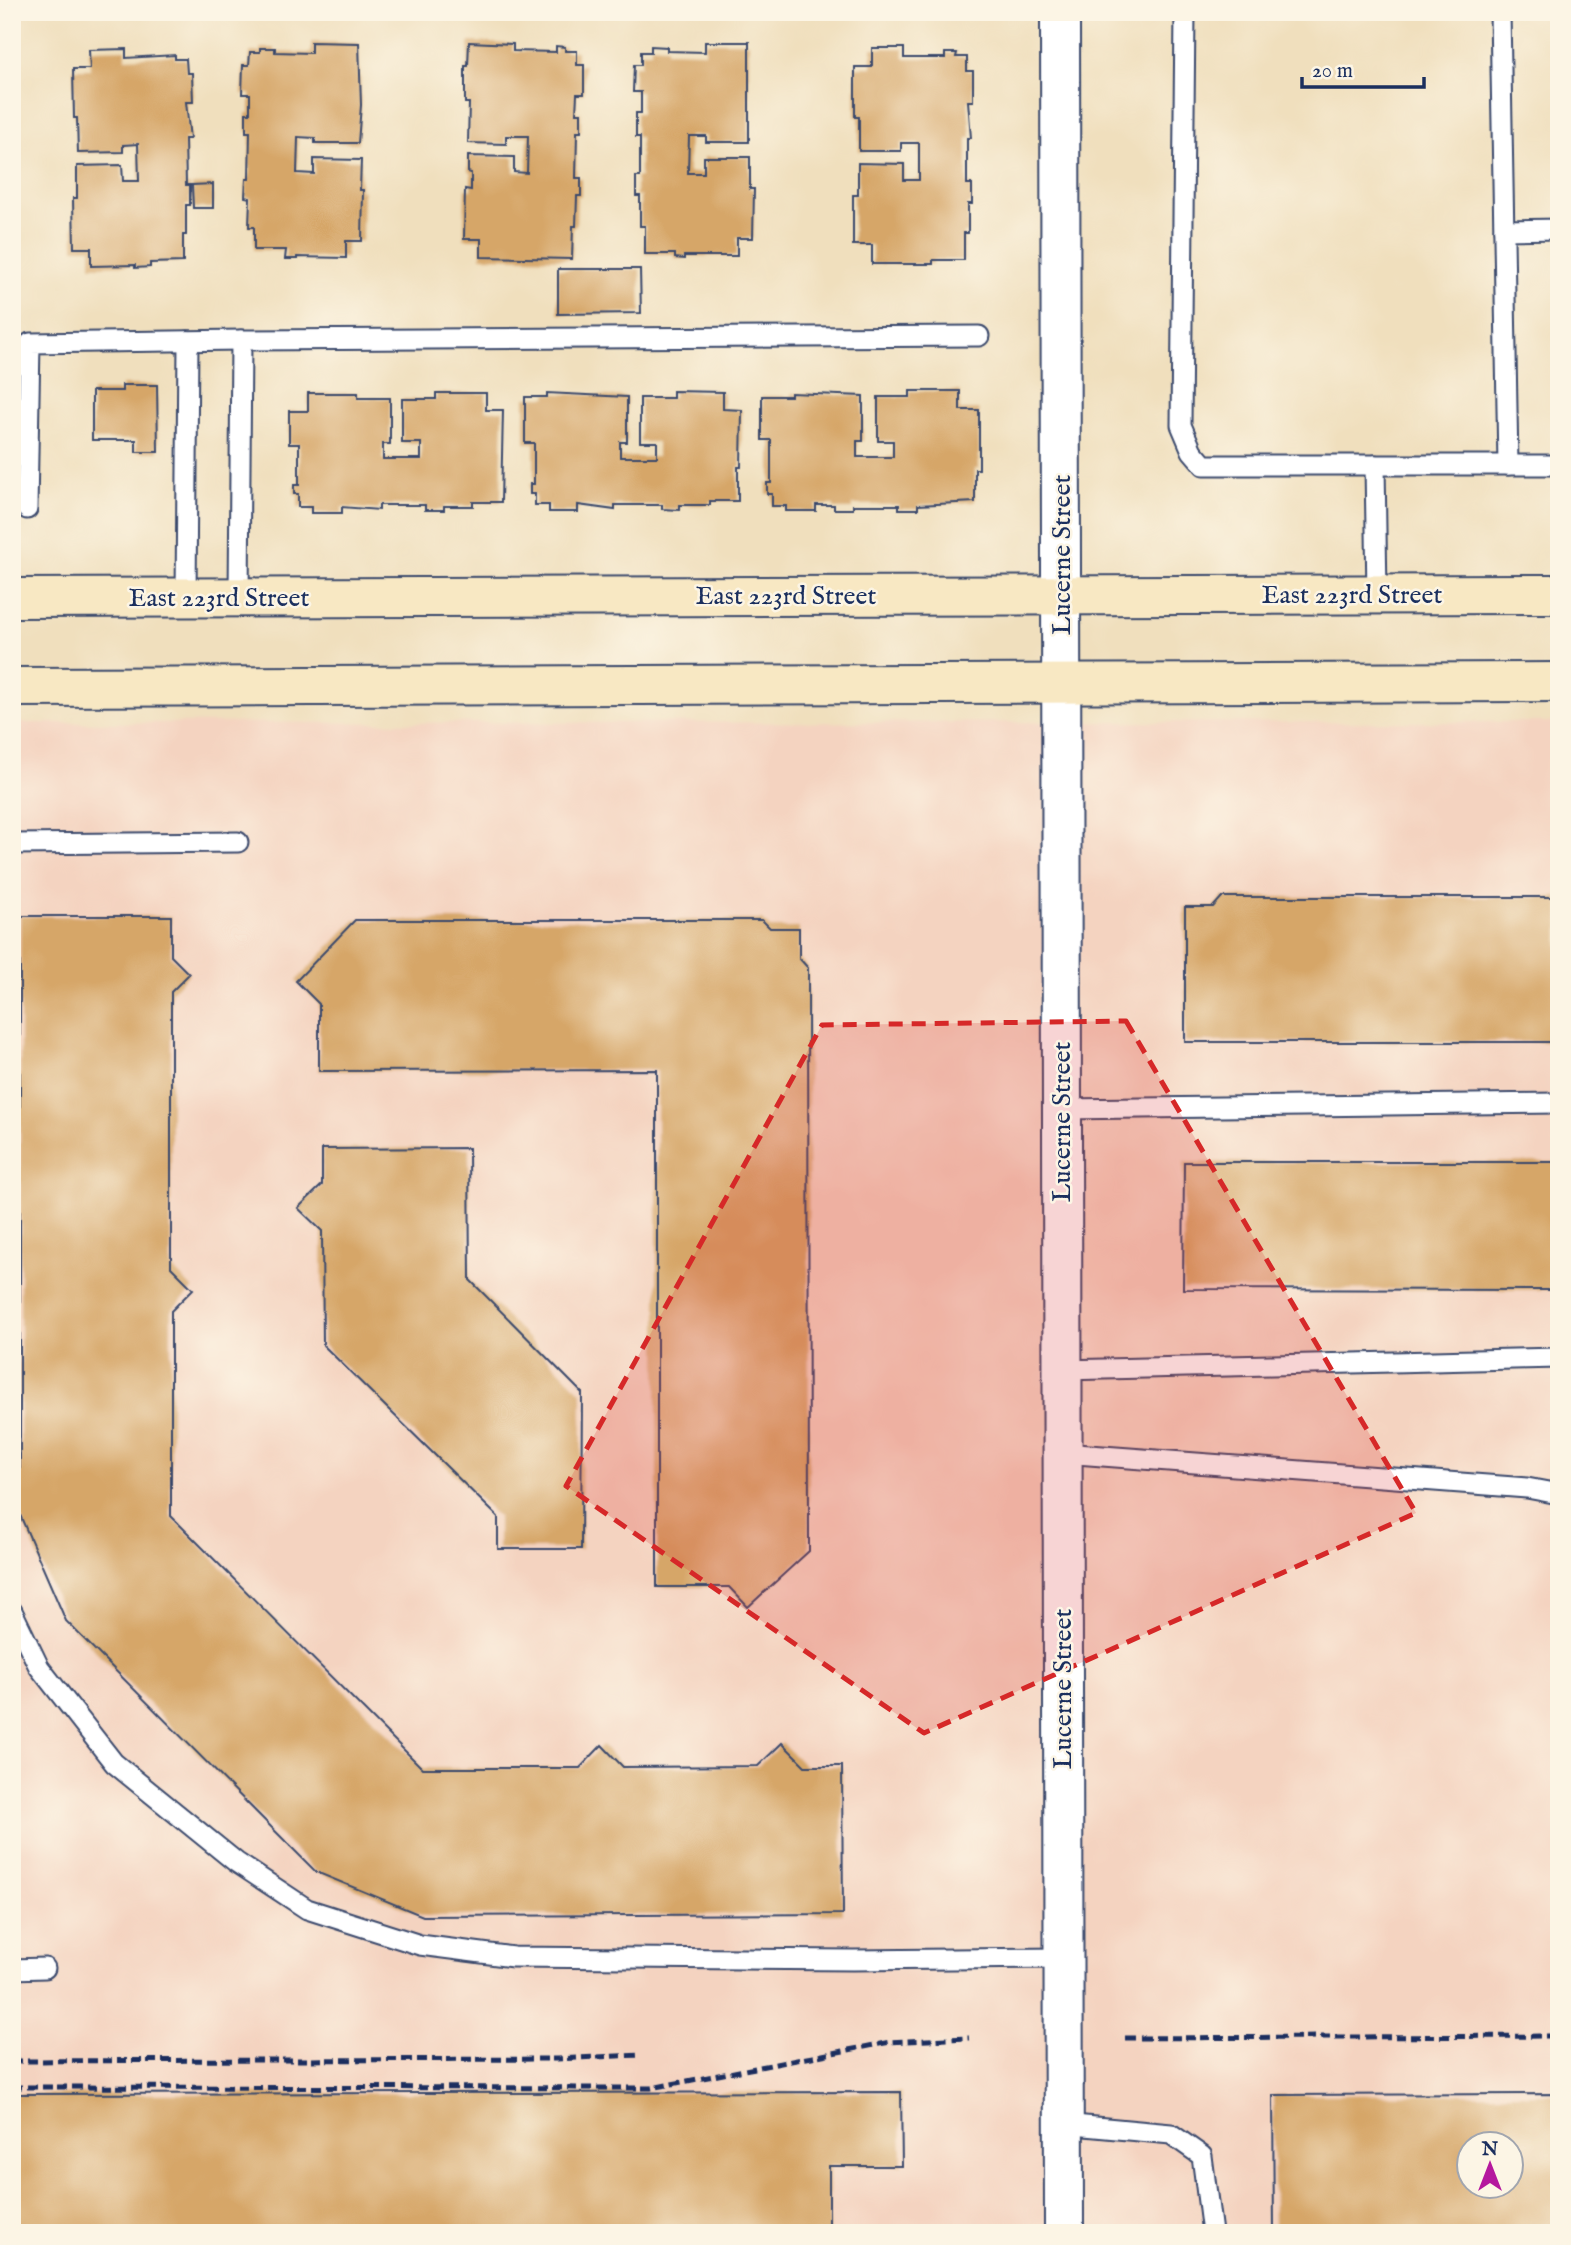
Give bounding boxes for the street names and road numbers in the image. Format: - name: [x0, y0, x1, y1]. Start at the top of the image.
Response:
- street label: Lucerne Street: [1046, 475, 1079, 635]
- street label: East 223rd Street: [1262, 579, 1442, 612]
- street label: East 223rd Street: [696, 580, 876, 613]
- street label: East 223rd Street: [129, 582, 309, 615]
- street label: Lucerne Street: [1046, 1042, 1079, 1202]
- street label: Lucerne Street: [1047, 1609, 1080, 1769]

